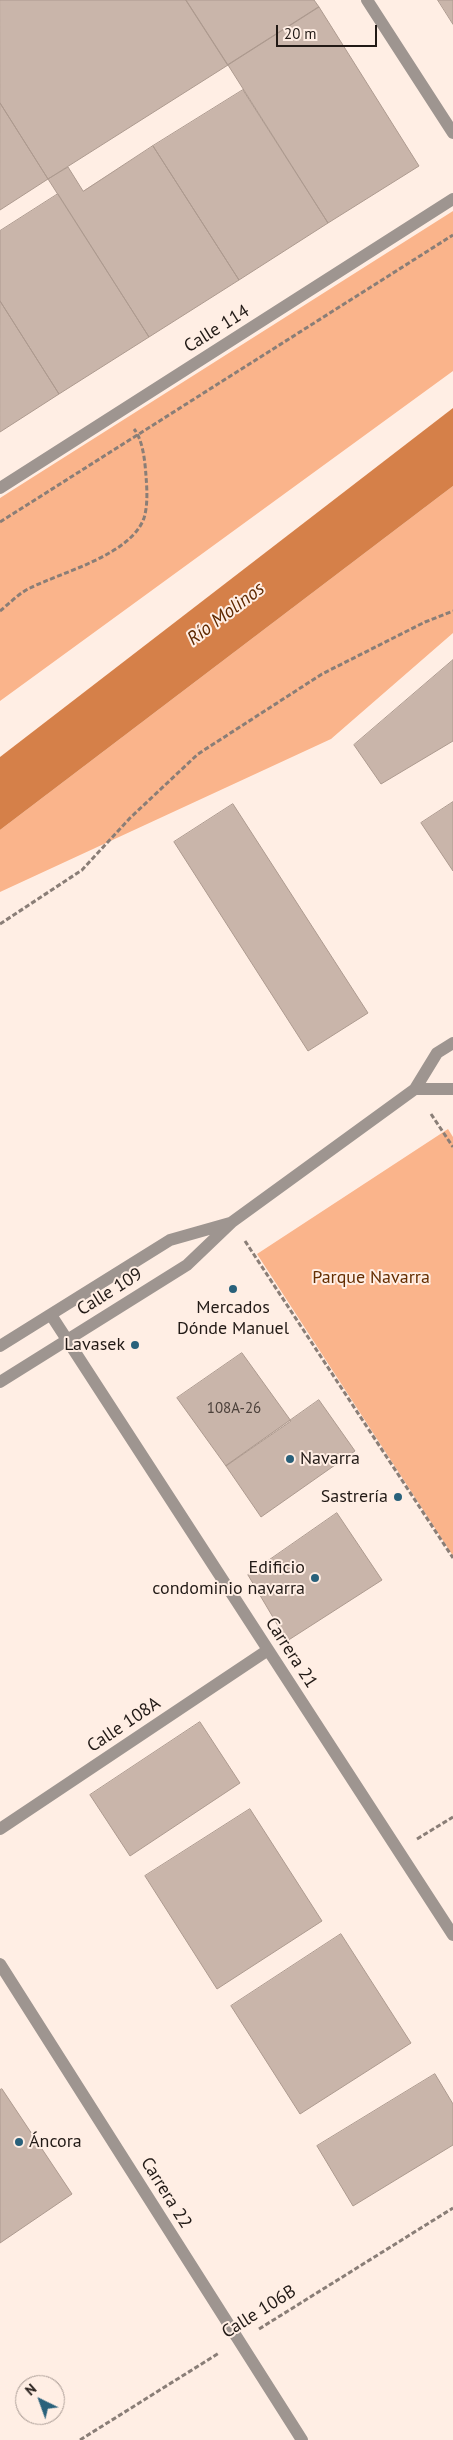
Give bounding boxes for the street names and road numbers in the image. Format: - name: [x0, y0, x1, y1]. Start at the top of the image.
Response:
- street label: Calle 114: [180, 301, 254, 357]
- street label: Calle 109: [73, 1264, 147, 1320]
- street label: Carrera 21: [260, 1614, 322, 1692]
- street label: Calle 108A: [83, 1693, 165, 1757]
- street label: Carrera 22: [136, 2153, 196, 2233]
- street label: Calle 106B: [218, 2281, 300, 2343]

